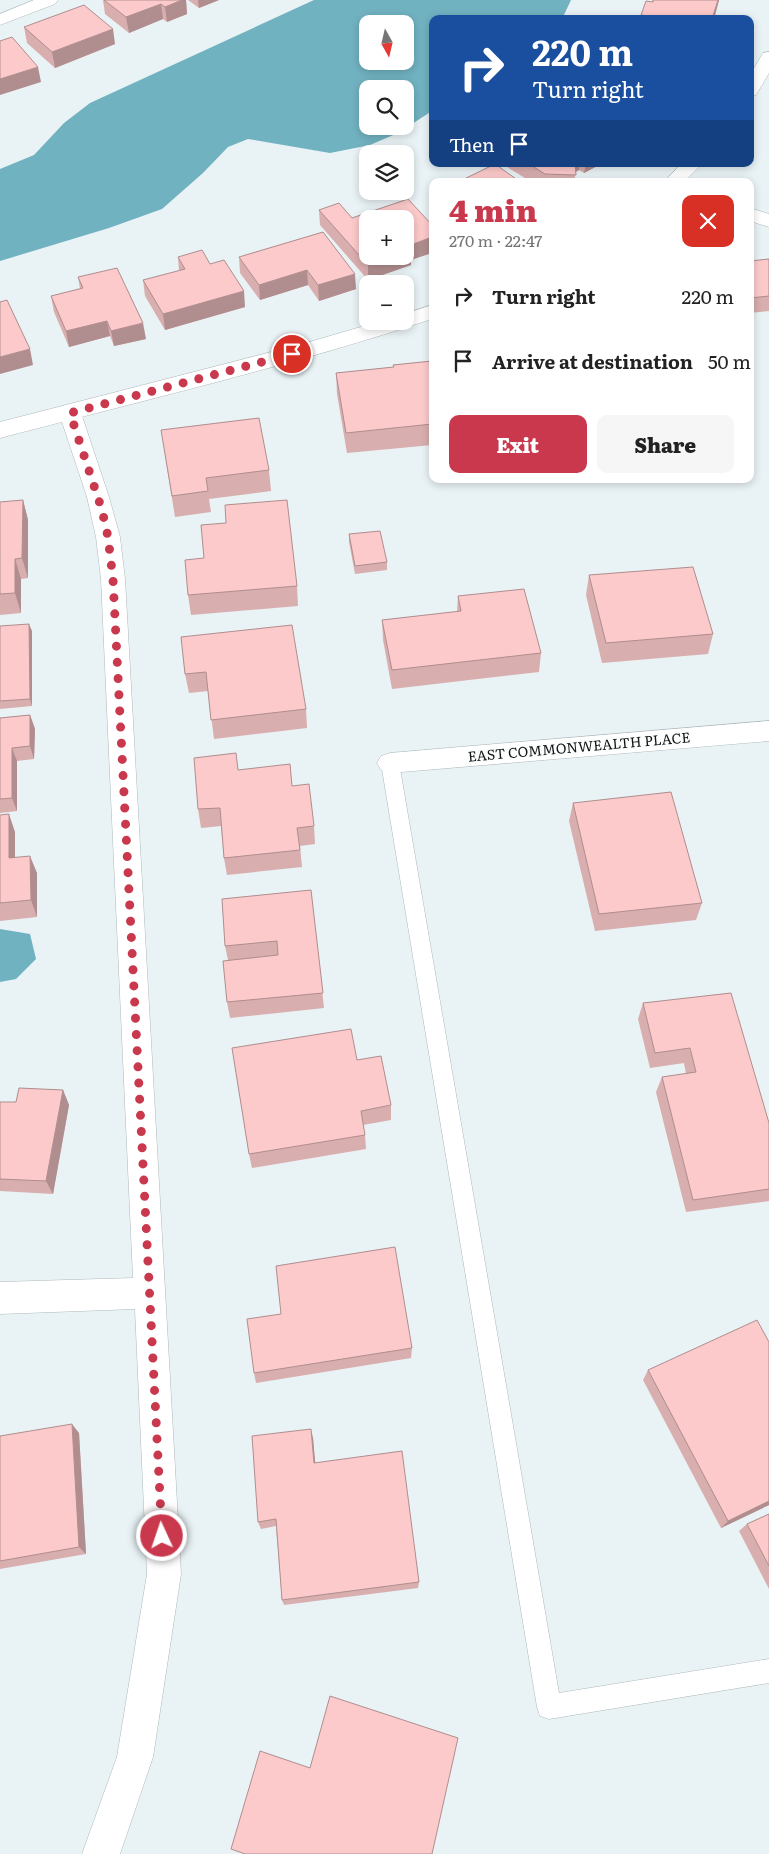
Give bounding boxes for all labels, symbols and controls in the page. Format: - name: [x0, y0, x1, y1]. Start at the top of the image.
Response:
- north arrow: [359, 15, 414, 70]
- map controls: [359, 15, 414, 330]
- text: 220 m: [532, 25, 633, 77]
- icon: right: [449, 35, 514, 100]
- text: Turn right: [532, 72, 644, 105]
- button: search: [359, 80, 414, 135]
- text: Then: [449, 130, 495, 158]
- icon: arrive: [505, 130, 533, 158]
- button: layers: [359, 145, 414, 200]
- text: 4 min: [449, 187, 537, 231]
- button: close: [682, 195, 734, 247]
- button: +: [359, 210, 414, 265]
- text: 270 m · 22:47: [449, 228, 542, 252]
- button: −: [359, 275, 414, 330]
- icon: right: [449, 282, 477, 310]
- text: Turn right: [492, 282, 596, 310]
- text: 220 m: [682, 282, 734, 310]
- pin: [271, 333, 313, 375]
- icon: arrive: [278, 340, 306, 368]
- icon: arrive: [449, 347, 477, 375]
- text: Arrive at destination: [492, 347, 693, 375]
- text: 50 m: [708, 347, 751, 375]
- button: Exit: [449, 415, 587, 473]
- button: Share: [597, 415, 734, 473]
- street label: EAST COMMONWEALTH PLACE: [467, 726, 691, 766]
- position arrow: [135, 1509, 187, 1561]

